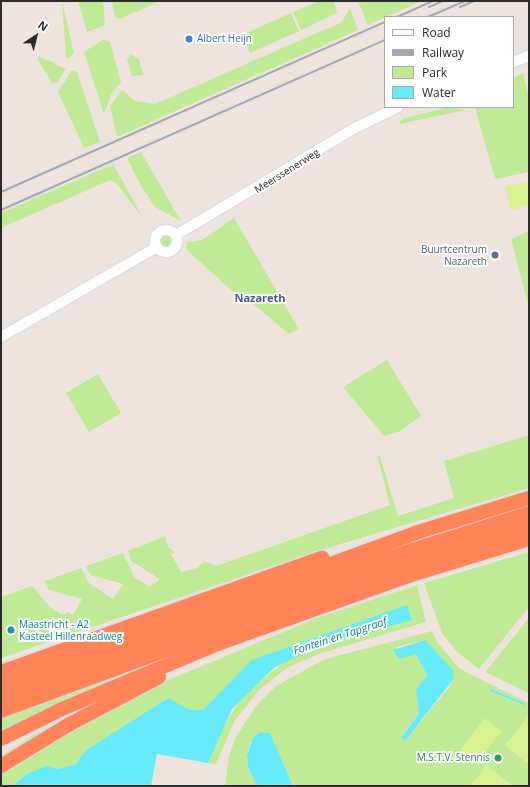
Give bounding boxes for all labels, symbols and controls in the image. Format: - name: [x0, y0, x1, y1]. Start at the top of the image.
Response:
- north arrow: [16, 16, 56, 56]
- legend: [384, 16, 514, 108]
- text: N: [35, 17, 51, 34]
- text: Road: [422, 24, 451, 41]
- place label: Albert Heijn: [197, 33, 252, 45]
- marker: Albert Heijn: [184, 34, 194, 44]
- text: Railway: [422, 44, 464, 61]
- text: Park: [422, 64, 447, 81]
- text: Water: [422, 84, 456, 101]
- street label: Meerssenerweg: [252, 146, 322, 196]
- place label: Buurtcentrum Nazareth: [421, 243, 487, 266]
- marker: Buurtcentrum Nazareth: [490, 250, 500, 260]
- district label: Nazareth: [234, 291, 286, 305]
- water label: Fontein en Tapgraaf: [292, 615, 388, 657]
- place label: Maastricht - A2 Kasteel Hillenraadweg: [19, 618, 122, 642]
- marker: Maastricht - A2 Kasteel Hillenraadweg: [6, 625, 16, 635]
- place label: M.S.T.V. Stennis: [417, 752, 490, 764]
- marker: M.S.T.V. Stennis: [493, 753, 503, 763]

